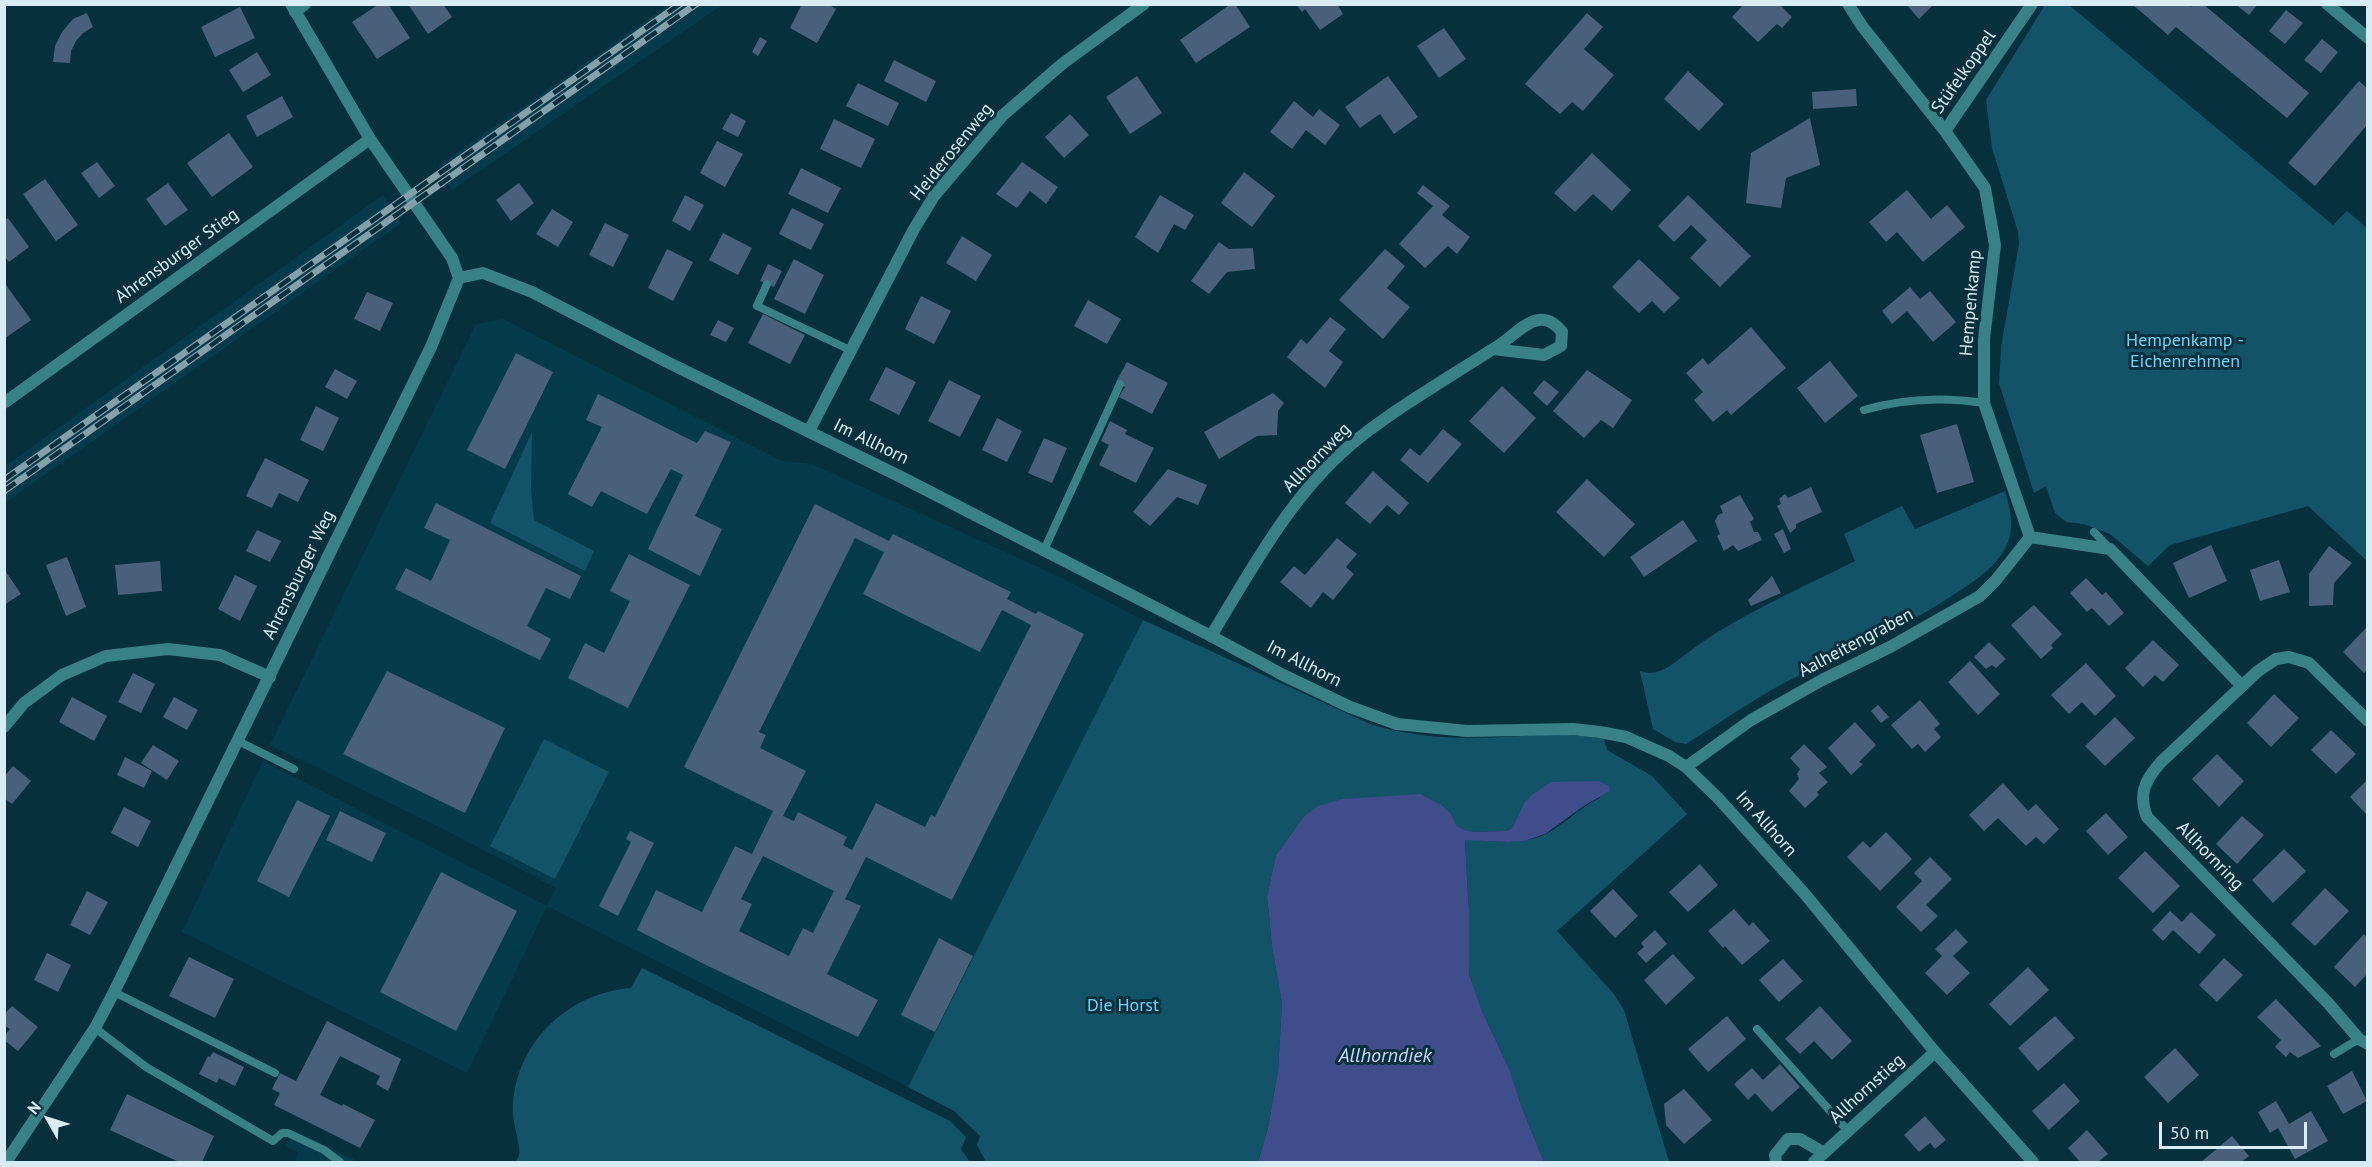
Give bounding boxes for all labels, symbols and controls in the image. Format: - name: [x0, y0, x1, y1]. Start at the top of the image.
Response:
- street label: Stüfelkoppel: [1927, 26, 2001, 118]
- street label: Heiderosenweg: [906, 99, 998, 205]
- street label: Ahrensburger Stieg: [111, 204, 243, 308]
- street label: Hempenkamp: [1956, 249, 1986, 357]
- park label: Hempenkamp - Eichenrehmen: [2126, 330, 2244, 372]
- street label: Im Allhorn: [830, 415, 912, 469]
- street label: Allhornweg: [1279, 419, 1355, 497]
- street label: Ahrensburger Weg: [258, 507, 340, 643]
- street label: Aalheitengraben: [1795, 604, 1917, 682]
- street label: Im Allhorn: [1263, 636, 1345, 692]
- street label: Im Allhorn: [1731, 787, 1801, 861]
- street label: Allhornring: [2172, 817, 2248, 895]
- park label: Die Horst: [1087, 995, 1159, 1017]
- water label: Allhorndiek: [1338, 1044, 1432, 1068]
- street label: Allhornstieg: [1825, 1050, 1909, 1128]
- north arrow: [18, 1089, 78, 1149]
- text: N: [23, 1097, 45, 1118]
- scale bar: [2162, 1110, 2310, 1148]
- text: 50 m: [2170, 1121, 2209, 1144]

